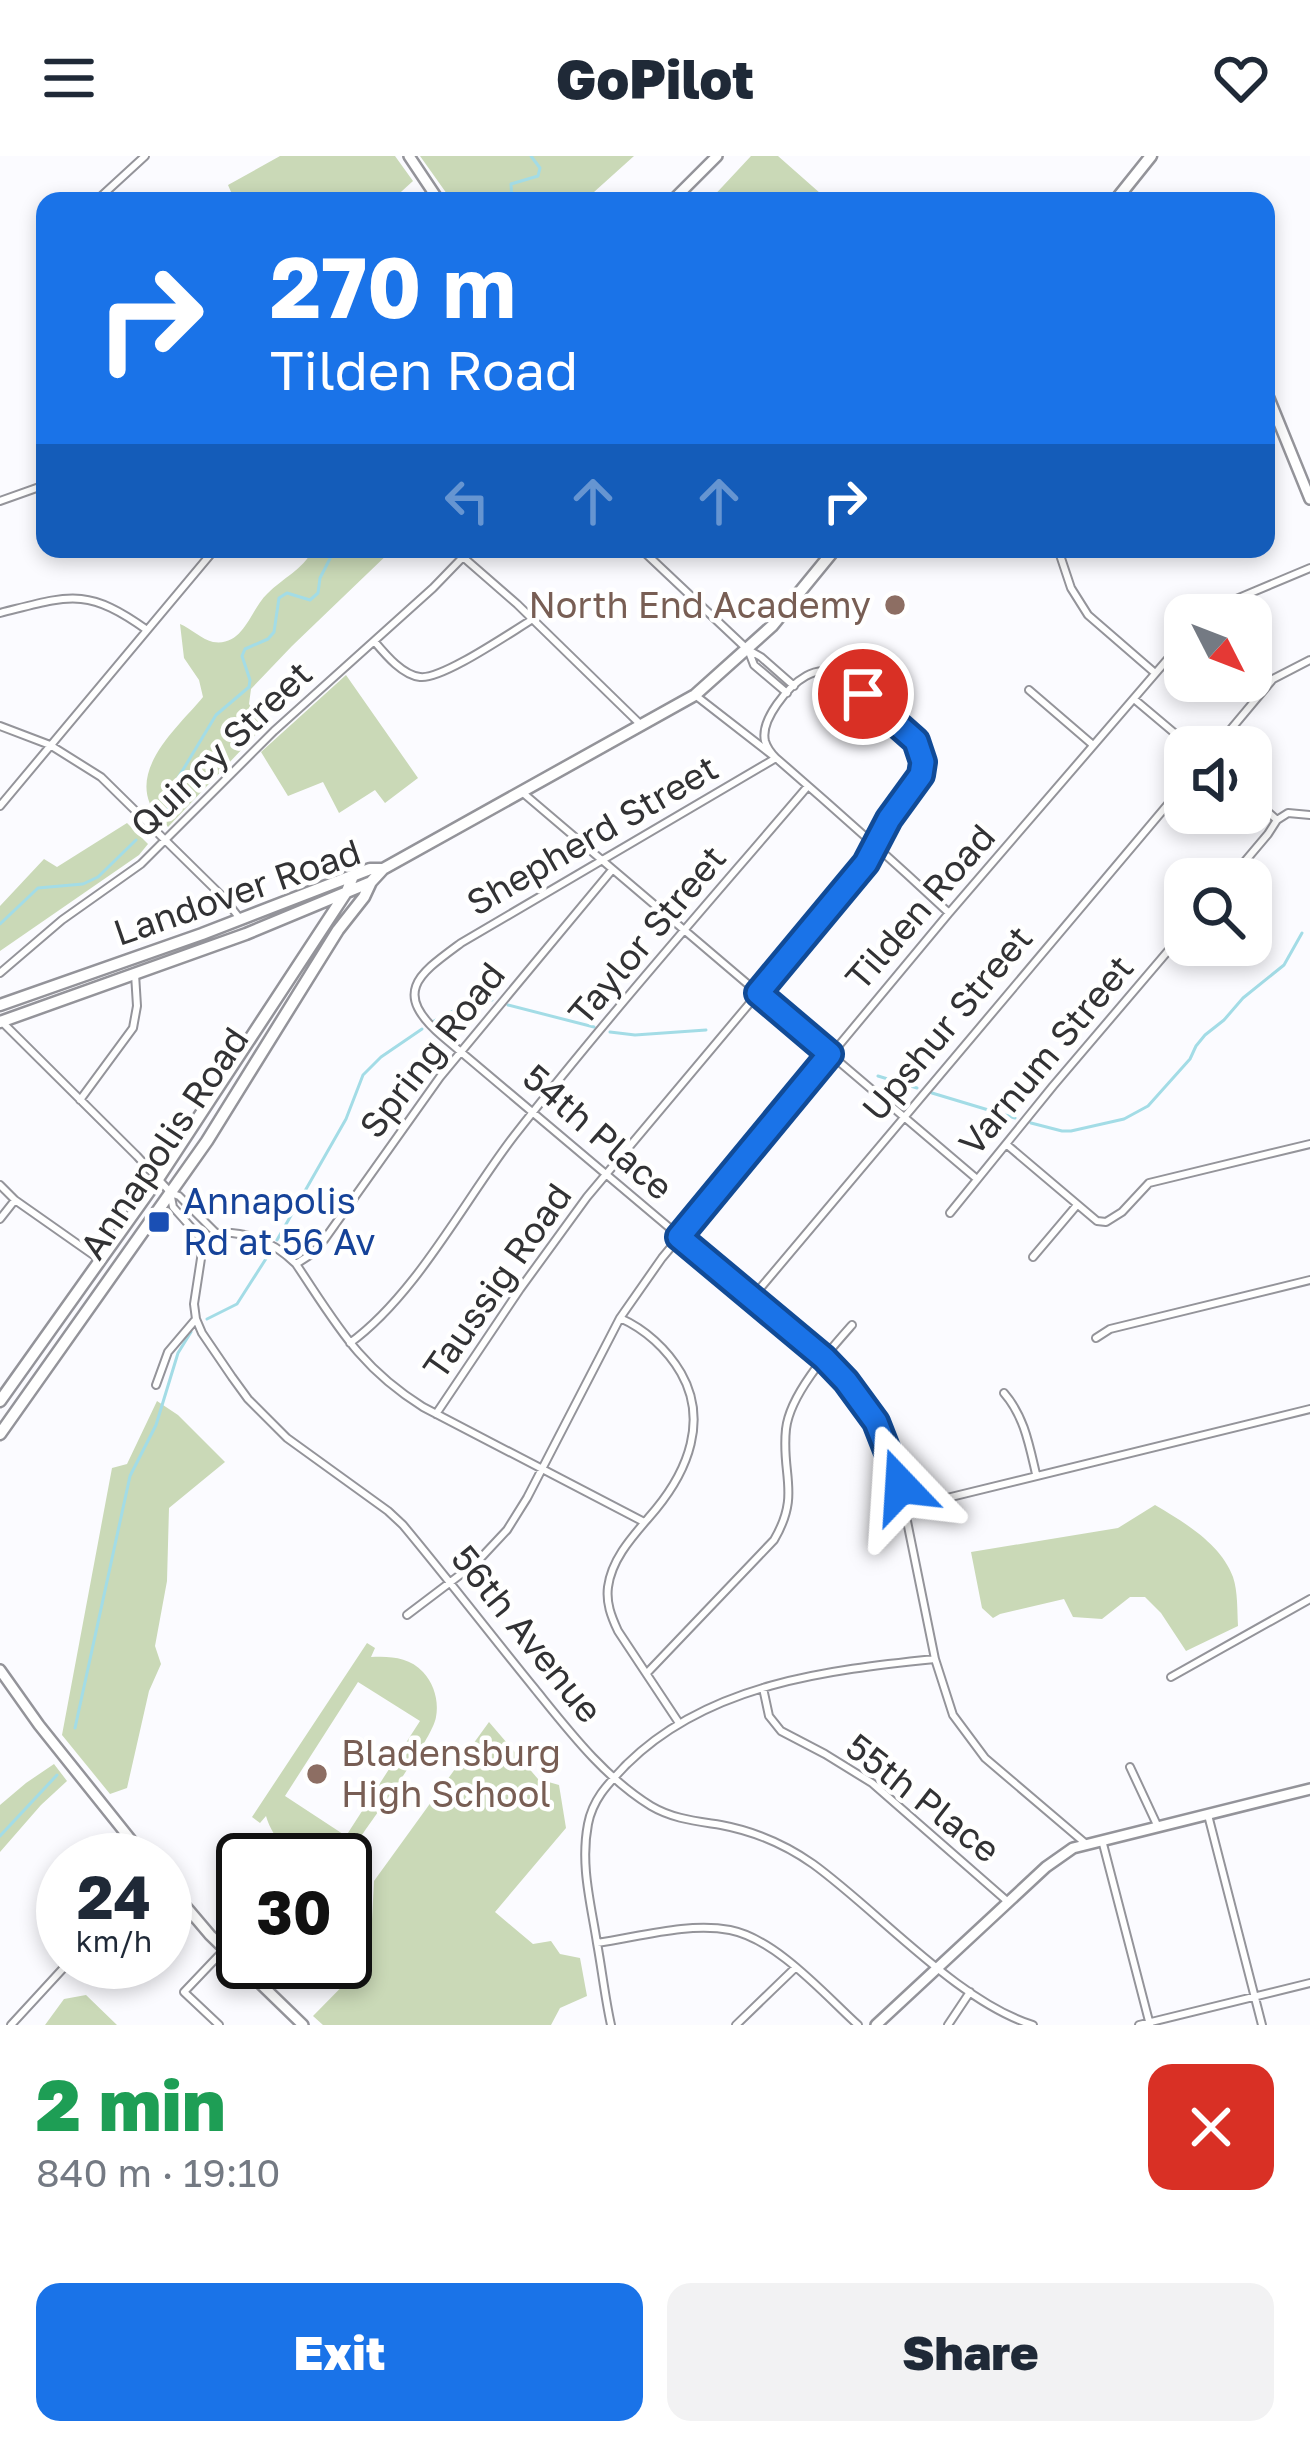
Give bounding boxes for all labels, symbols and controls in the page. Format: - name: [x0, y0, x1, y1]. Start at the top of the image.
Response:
- icon: menu: [36, 45, 102, 111]
- icon: heart: [1208, 45, 1274, 111]
- text: GoPilot: [556, 46, 754, 111]
- text: 270 m: [270, 236, 516, 336]
- icon: right: [72, 240, 228, 396]
- text: Tilden Road: [270, 337, 578, 402]
- icon: left: [434, 468, 500, 534]
- icon: ahead: [560, 468, 626, 534]
- icon: ahead: [686, 468, 752, 534]
- icon: right: [812, 468, 878, 534]
- place label: North End Academy: [528, 583, 871, 626]
- marker: North End Academy: [882, 592, 908, 618]
- north arrow: [1164, 594, 1272, 702]
- map controls: [1164, 594, 1272, 966]
- pin: [812, 643, 914, 745]
- street label: Quincy Street: [121, 652, 320, 846]
- icon: arrive: [830, 661, 896, 727]
- button: sound: [1164, 726, 1272, 834]
- street label: Shepherd Street: [459, 745, 725, 924]
- street label: Tilden Road: [836, 815, 1003, 998]
- street label: Landover Road: [108, 829, 366, 954]
- street label: Taylor Street: [559, 836, 734, 1033]
- button: search: [1164, 858, 1272, 966]
- street label: Upshur Street: [853, 917, 1041, 1129]
- street label: Varnum Street: [950, 946, 1142, 1163]
- street label: Spring Road: [350, 954, 513, 1146]
- street label: Annapolis Road: [70, 1019, 257, 1267]
- street label: 54th Place: [515, 1055, 682, 1208]
- street label: Taussig Road: [413, 1175, 580, 1387]
- place label: Annapolis Rd at 56 Av: [183, 1179, 375, 1263]
- marker: Annapolis Rd at 56 Av: [146, 1209, 172, 1235]
- position arrow: [838, 1423, 964, 1549]
- street label: 56th Avenue: [443, 1537, 612, 1731]
- street label: 55th Place: [838, 1724, 1009, 1871]
- place label: Bladensburg High School: [341, 1731, 561, 1815]
- marker: Bladensburg High School: [304, 1761, 330, 1787]
- speed limit sign: 30: [216, 1833, 372, 1989]
- text: 24: [77, 1860, 151, 1932]
- text: km/h: [76, 1923, 152, 1959]
- text: 2 min: [36, 2060, 226, 2147]
- button: close: [1148, 2064, 1274, 2190]
- text: 840 m · 19:10: [36, 2149, 281, 2196]
- button: Exit: [36, 2283, 643, 2421]
- button: Share: [667, 2283, 1274, 2421]

